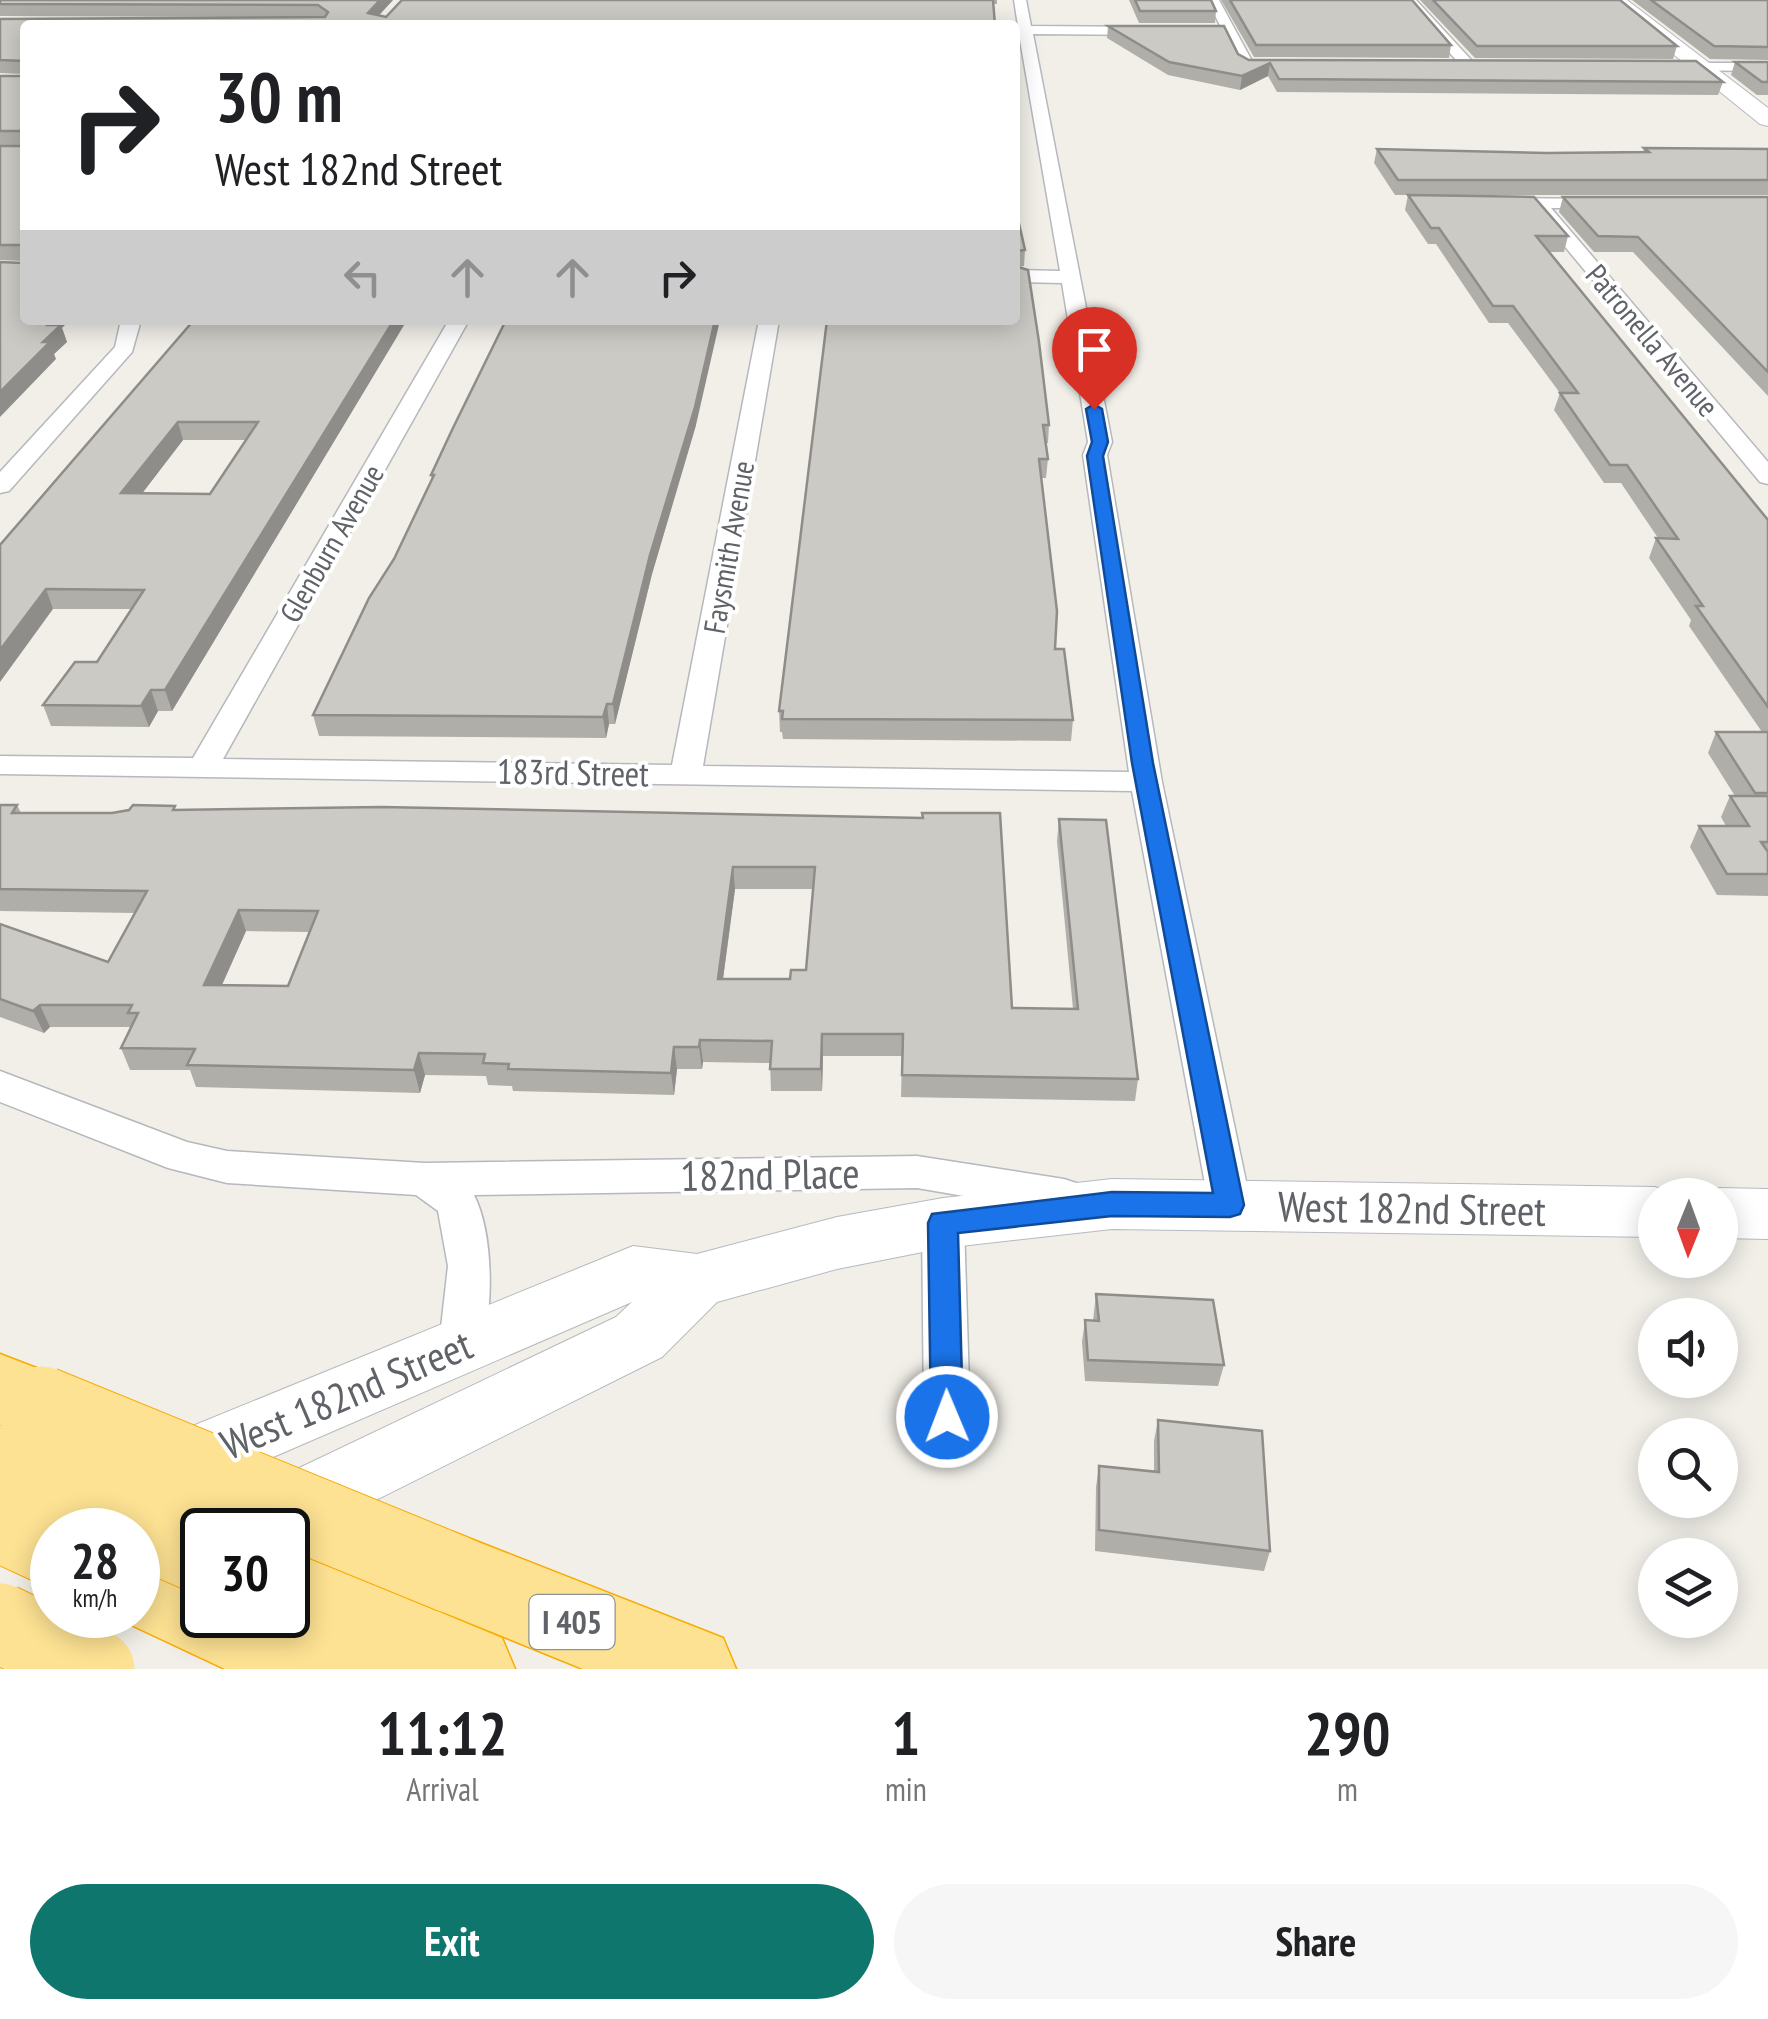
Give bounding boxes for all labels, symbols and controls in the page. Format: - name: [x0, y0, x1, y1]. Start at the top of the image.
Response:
- text: 30 m: [215, 51, 343, 141]
- icon: right: [50, 60, 180, 190]
- text: West 182nd Street: [215, 139, 502, 197]
- icon: left: [335, 250, 390, 305]
- icon: ahead: [440, 250, 495, 305]
- icon: ahead: [545, 250, 600, 305]
- icon: right: [650, 250, 705, 305]
- street label: Patronella Avenue: [1578, 256, 1728, 424]
- pin: [1052, 307, 1137, 410]
- icon: arrive: [1067, 322, 1122, 377]
- street label: Glenburn Avenue: [270, 457, 392, 629]
- street label: Faysmith Avenue: [694, 458, 762, 636]
- street label: 183rd Street: [497, 748, 650, 796]
- street label: 182nd Place: [680, 1145, 860, 1203]
- street label: West 182nd Street: [1278, 1178, 1547, 1238]
- north arrow: [1638, 1178, 1738, 1278]
- map controls: [1638, 1178, 1738, 1638]
- button: sound: [1638, 1298, 1738, 1398]
- street label: West 182nd Street: [212, 1316, 480, 1472]
- position arrow: [895, 1365, 999, 1469]
- button: search: [1638, 1418, 1738, 1518]
- speed limit sign: 30: [180, 1508, 310, 1638]
- text: 28: [71, 1528, 119, 1593]
- button: layers: [1638, 1538, 1738, 1638]
- text: km/h: [73, 1582, 117, 1614]
- road number: I 405: [530, 1595, 614, 1649]
- text: 11:12: [378, 1694, 507, 1772]
- text: 1: [892, 1694, 920, 1772]
- text: 290: [1304, 1694, 1390, 1772]
- text: Arrival: [406, 1768, 479, 1810]
- text: min: [885, 1768, 927, 1810]
- text: m: [1337, 1768, 1358, 1810]
- button: Exit: [30, 1884, 874, 1999]
- button: Share: [894, 1884, 1738, 1999]

